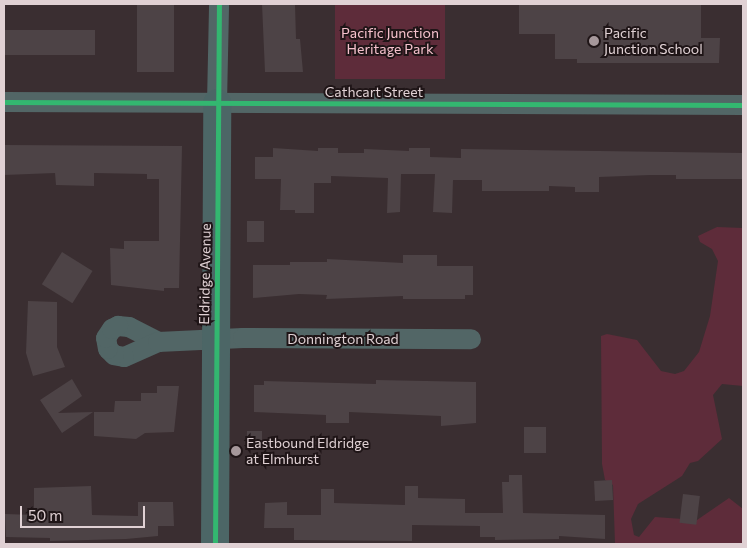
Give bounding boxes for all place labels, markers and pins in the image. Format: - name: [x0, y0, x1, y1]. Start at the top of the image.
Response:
- place label: Pacific Junction School: [604, 25, 703, 58]
- marker: Pacific Junction School: [588, 35, 600, 47]
- place label: Eastbound Eldridge at Elmhurst: [246, 435, 369, 468]
- marker: Eastbound Eldridge at Elmhurst: [230, 445, 242, 457]

